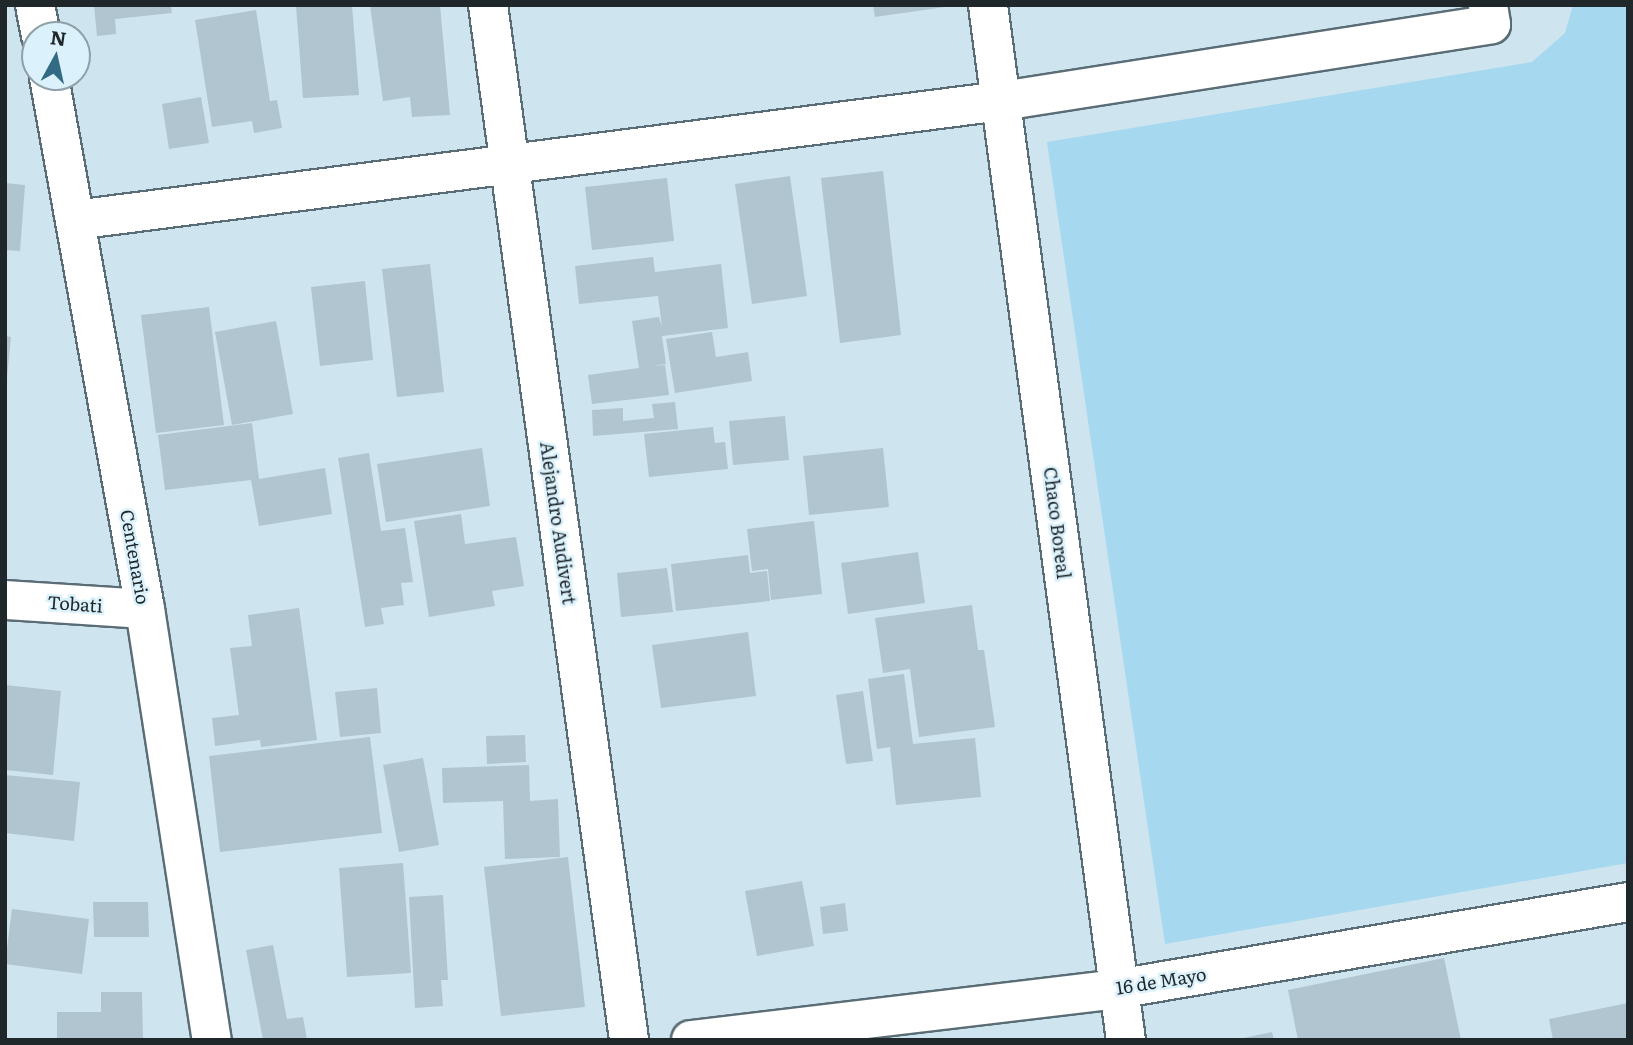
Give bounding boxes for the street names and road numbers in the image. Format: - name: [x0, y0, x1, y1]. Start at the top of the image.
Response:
- street label: Alejandro Audivert: [536, 440, 580, 606]
- street label: Chaco Boreal: [1039, 466, 1075, 580]
- street label: Centenario: [116, 508, 154, 606]
- street label: Tobati: [47, 591, 103, 617]
- street label: 16 de Mayo: [1114, 963, 1208, 999]

